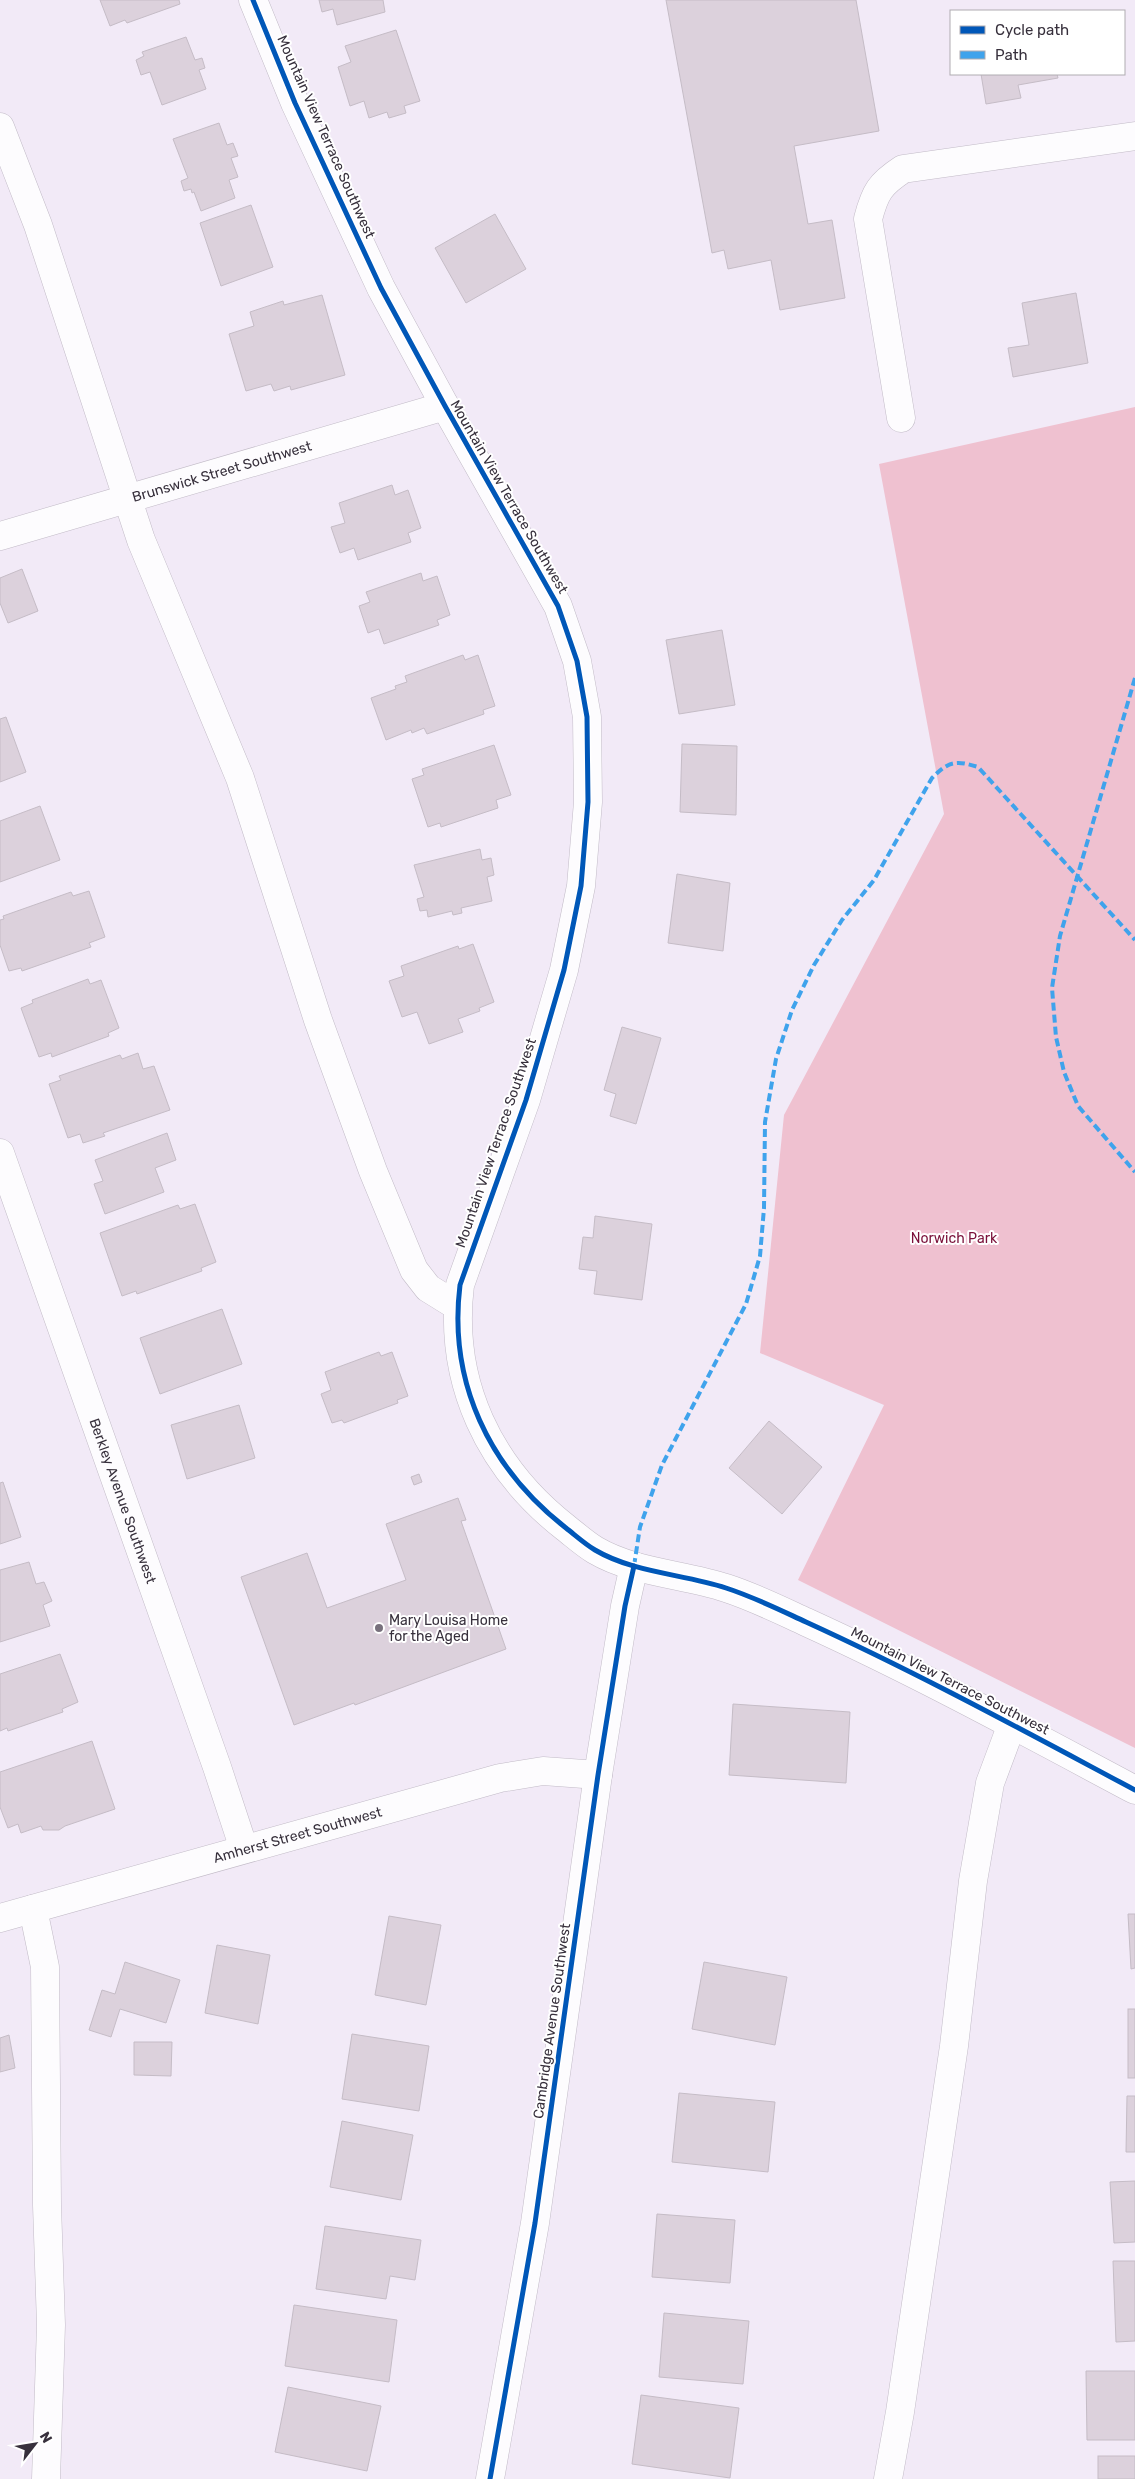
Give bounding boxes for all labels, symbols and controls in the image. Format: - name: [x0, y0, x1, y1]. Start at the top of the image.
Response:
- legend: [950, 10, 1125, 75]
- text: Cycle path: [995, 21, 1069, 39]
- street label: Mountain View Terrace Southwest: [273, 33, 379, 242]
- text: Path: [995, 46, 1028, 64]
- street label: Mountain View Terrace Southwest: [446, 397, 572, 597]
- street label: Brunswick Street Southwest: [130, 437, 314, 505]
- street label: Mountain View Terrace Southwest: [452, 1035, 540, 1250]
- park label: Norwich Park: [911, 1230, 998, 1247]
- street label: Berkley Avenue Southwest: [86, 1416, 160, 1586]
- place label: Mary Louisa Home for the Aged: [389, 1612, 508, 1645]
- marker: Mary Louisa Home for the Aged: [373, 1622, 385, 1634]
- street label: Mountain View Terrace Southwest: [848, 1623, 1053, 1739]
- street label: Amherst Street Southwest: [211, 1803, 384, 1866]
- street label: Cambridge Avenue Southwest: [530, 1922, 574, 2120]
- north arrow: [10, 2419, 60, 2469]
- text: N: [36, 2429, 56, 2446]

